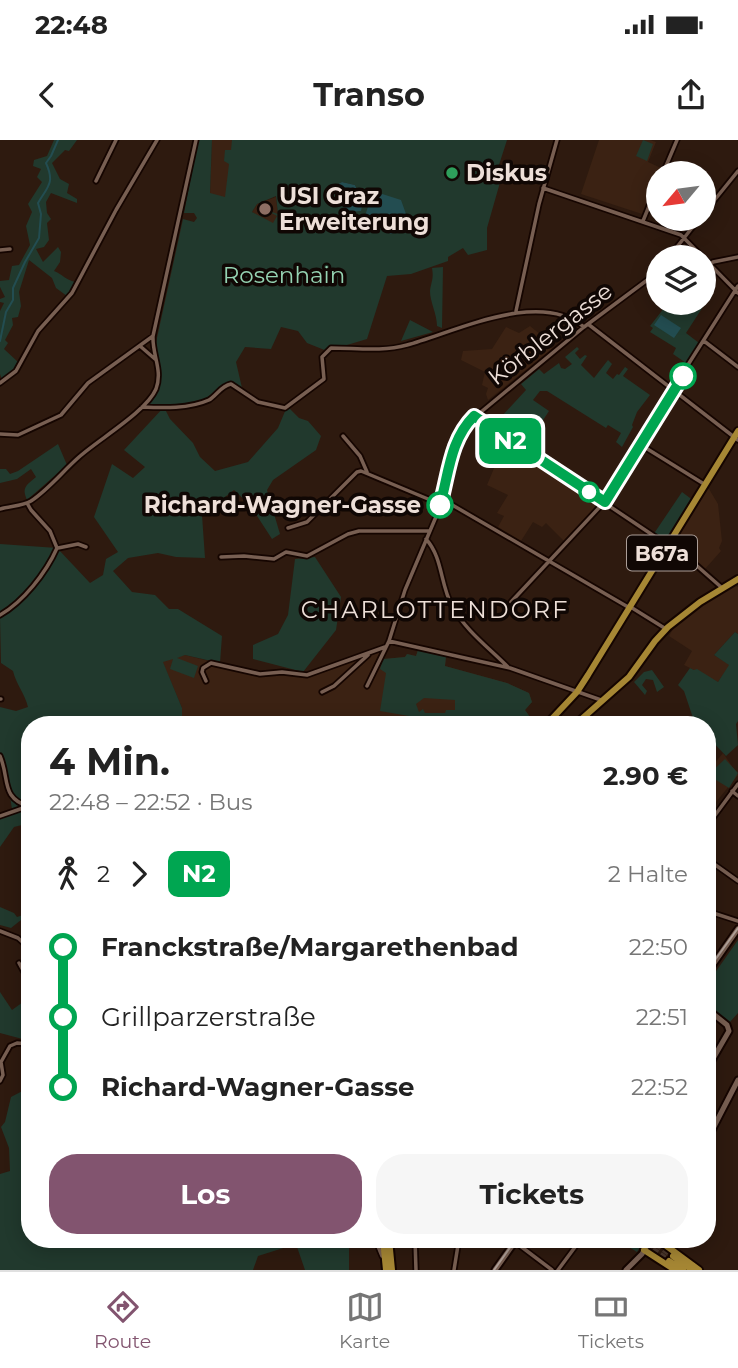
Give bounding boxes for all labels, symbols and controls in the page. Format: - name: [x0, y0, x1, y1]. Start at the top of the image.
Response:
- text: 22:48: [35, 9, 108, 41]
- text: Transo: [313, 75, 425, 114]
- icon: back: [28, 76, 66, 114]
- icon: share: [672, 76, 710, 114]
- place label: Diskus: [466, 159, 547, 187]
- north arrow: [646, 161, 716, 231]
- map controls: [646, 161, 716, 315]
- marker: Diskus: [444, 165, 460, 181]
- place label: USI Graz Erweiterung: [279, 182, 429, 236]
- marker: USI Graz Erweiterung: [257, 201, 273, 217]
- button: layers: [646, 245, 716, 315]
- park label: Rosenhain: [223, 261, 345, 289]
- street label: Körblergasse: [482, 277, 618, 391]
- unlabelled marker: [670, 363, 696, 389]
- line badge: N2: [478, 418, 542, 464]
- text: N2: [493, 426, 527, 455]
- unlabelled marker: [579, 482, 599, 502]
- place label: Richard-Wagner-Gasse: [144, 491, 421, 519]
- marker: Richard-Wagner-Gasse: [427, 492, 453, 518]
- road number: B67a: [627, 536, 697, 570]
- district label: CHARLOTTENDORF: [301, 595, 569, 624]
- text: 4 Min.: [49, 738, 170, 785]
- text: 2.90 €: [603, 760, 688, 792]
- text: 22:48 – 22:52 · Bus: [49, 788, 253, 816]
- icon: walk: [49, 855, 87, 893]
- icon: forward: [120, 855, 158, 893]
- text: N2: [182, 859, 216, 888]
- text: 2: [97, 860, 110, 888]
- text: 2 Halte: [608, 860, 688, 888]
- text: Franckstraße/Margarethenbad: [101, 931, 519, 963]
- text: 22:50: [629, 933, 688, 961]
- text: Grillparzerstraße: [101, 1001, 316, 1033]
- text: 22:51: [636, 1003, 688, 1031]
- text: Richard-Wagner-Gasse: [101, 1071, 414, 1103]
- text: 22:52: [631, 1073, 688, 1101]
- button: Los: [49, 1154, 362, 1234]
- button: Tickets: [376, 1154, 688, 1234]
- tab: Route: [94, 1288, 151, 1353]
- tab: Karte: [339, 1288, 390, 1353]
- tab: Tickets: [578, 1288, 644, 1353]

